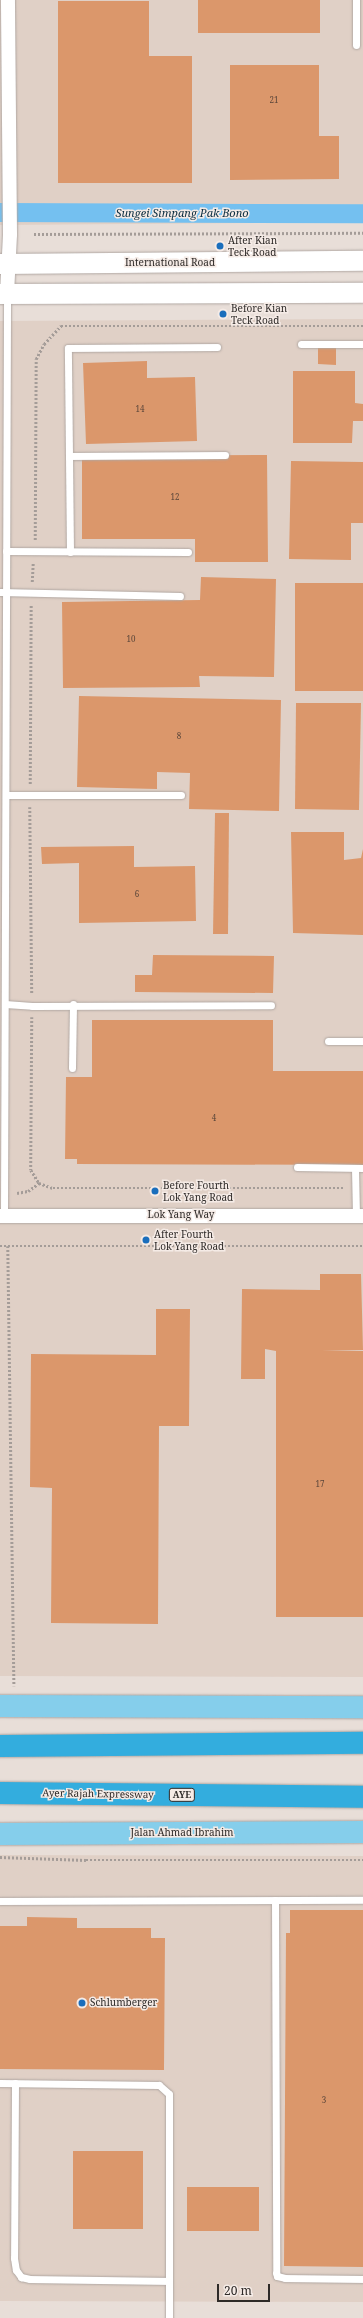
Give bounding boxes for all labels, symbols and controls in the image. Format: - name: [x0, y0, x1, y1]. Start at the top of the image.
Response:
- house number: 21: [270, 95, 278, 105]
- water label: Sungei Simpang Pak Bono: [115, 206, 249, 220]
- place label: After Kian Teck Road: [228, 234, 277, 258]
- marker: After Kian Teck Road: [215, 241, 225, 251]
- street label: International Road: [125, 257, 215, 269]
- place label: Before Kian Teck Road: [231, 302, 287, 326]
- marker: Before Kian Teck Road: [218, 309, 228, 319]
- house number: 14: [136, 404, 144, 414]
- house number: 12: [171, 492, 179, 502]
- house number: 10: [127, 634, 135, 644]
- house number: 8: [177, 731, 181, 741]
- house number: 6: [135, 889, 139, 899]
- house number: 4: [212, 1113, 216, 1123]
- place label: Before Fourth Lok Yang Road: [163, 1179, 233, 1202]
- marker: Before Fourth Lok Yang Road: [150, 1186, 160, 1196]
- street label: Lok Yang Way: [147, 1209, 215, 1221]
- place label: After Fourth Lok Yang Road: [154, 1228, 224, 1252]
- marker: After Fourth Lok Yang Road: [141, 1235, 151, 1245]
- house number: 17: [316, 1479, 324, 1489]
- street label: Ayer Rajah Expressway: [42, 1787, 154, 1801]
- road number: AYE: [168, 1788, 196, 1802]
- street label: Jalan Ahmad Ibrahim: [130, 1827, 234, 1839]
- place label: Schlumberger: [90, 1997, 157, 2009]
- marker: Schlumberger: [77, 1998, 87, 2008]
- house number: 3: [322, 2095, 326, 2105]
- scale bar: [219, 2276, 272, 2302]
- text: 20 m: [224, 2282, 252, 2299]

